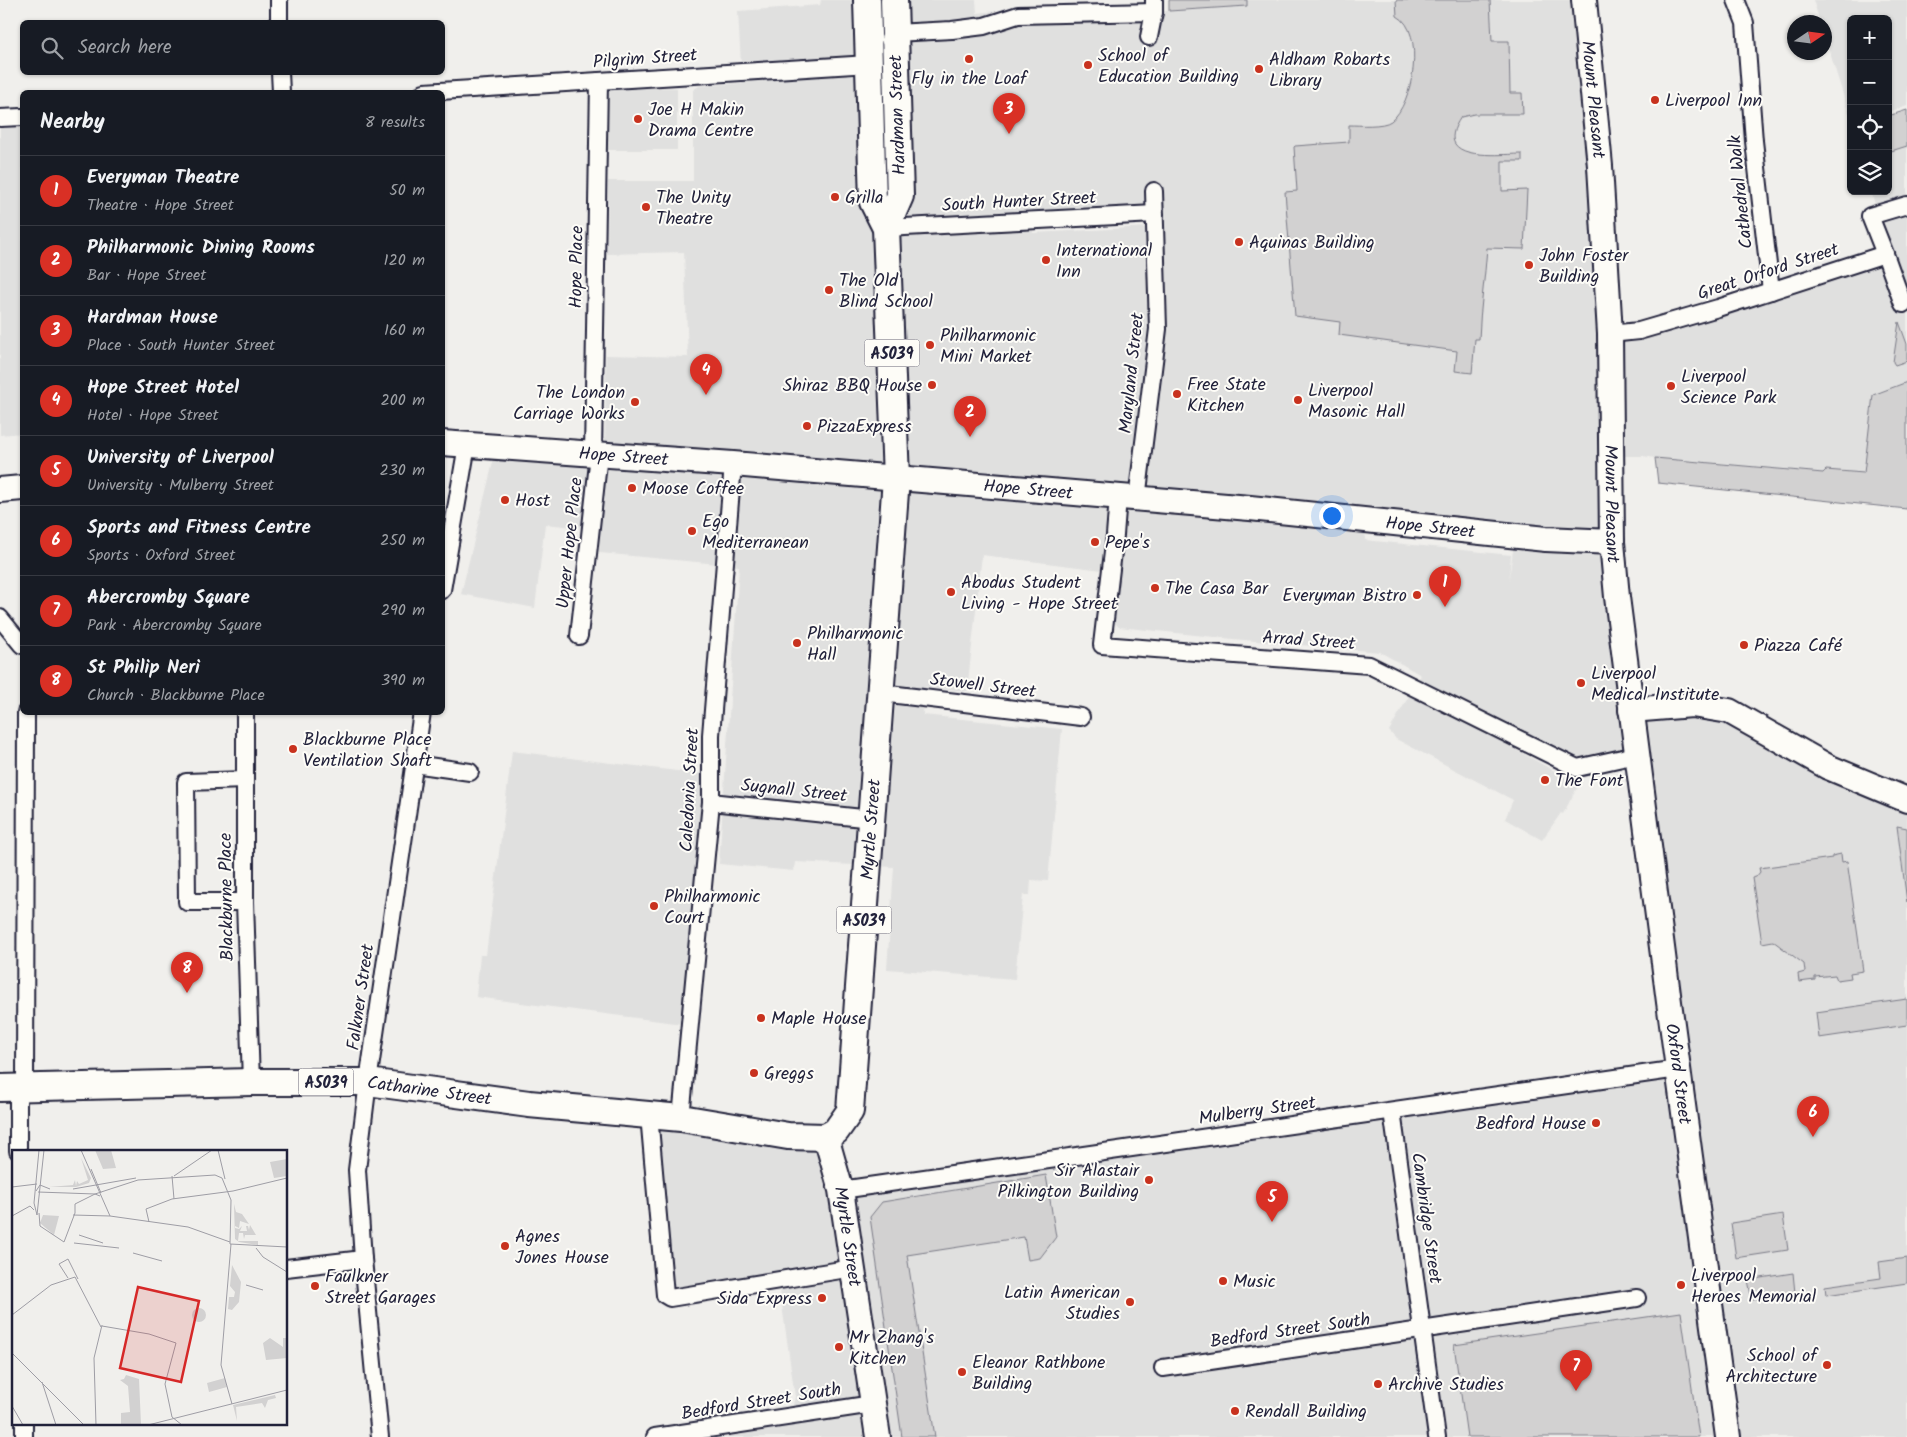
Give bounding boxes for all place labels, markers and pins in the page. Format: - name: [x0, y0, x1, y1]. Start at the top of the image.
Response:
- place label: School of Education Building: [1098, 42, 1239, 92]
- place label: Aldham Robarts Library: [1269, 46, 1390, 96]
- marker: Fly in the Loaf: [963, 53, 975, 65]
- marker: School of Education Building: [1082, 59, 1094, 71]
- marker: Aldham Robarts Library: [1253, 63, 1265, 75]
- place label: Fly in the Loaf: [911, 65, 1029, 94]
- place label: Liverpool Inn: [1665, 87, 1762, 116]
- pin: 3: [993, 93, 1025, 134]
- marker: Liverpool Inn: [1649, 94, 1661, 106]
- place label: Joe H Makin Drama Centre: [648, 96, 754, 146]
- marker: Joe H Makin Drama Centre: [632, 113, 644, 125]
- place label: The Unity Theatre: [656, 184, 731, 234]
- place label: Grilla: [845, 184, 884, 213]
- marker: Grilla: [829, 191, 841, 203]
- marker: The Unity Theatre: [640, 201, 652, 213]
- place label: Aquinas Building: [1249, 229, 1375, 258]
- marker: Aquinas Building: [1233, 236, 1245, 248]
- place label: International Inn: [1056, 237, 1153, 287]
- place label: John Foster Building: [1539, 242, 1629, 292]
- marker: International Inn: [1040, 254, 1052, 266]
- marker: John Foster Building: [1523, 259, 1535, 271]
- place label: The Old Blind School: [839, 267, 933, 317]
- marker: The Old Blind School: [823, 284, 835, 296]
- place label: Philharmonic Mini Market: [940, 322, 1037, 372]
- marker: Philharmonic Mini Market: [924, 339, 936, 351]
- pin: 4: [690, 354, 722, 395]
- place label: Liverpool Science Park: [1681, 363, 1777, 413]
- place label: Free State Kitchen: [1187, 371, 1266, 421]
- place label: Shiraz BBQ House: [783, 372, 922, 401]
- place label: Liverpool Masonic Hall: [1308, 377, 1405, 427]
- place label: The London Carriage Works: [513, 379, 625, 429]
- marker: Shiraz BBQ House: [926, 379, 938, 391]
- marker: Liverpool Science Park: [1665, 380, 1677, 392]
- marker: Free State Kitchen: [1171, 388, 1183, 400]
- marker: Liverpool Masonic Hall: [1292, 394, 1304, 406]
- marker: The London Carriage Works: [629, 396, 641, 408]
- pin: 2: [954, 396, 986, 437]
- place label: PizzaExpress: [817, 413, 912, 442]
- marker: PizzaExpress: [801, 420, 813, 432]
- place label: Moose Coffee: [642, 475, 744, 504]
- marker: Moose Coffee: [626, 482, 638, 494]
- place label: Host: [515, 487, 551, 516]
- marker: Host: [499, 494, 511, 506]
- place label: Ego Mediterranean: [702, 508, 809, 558]
- marker: Ego Mediterranean: [686, 525, 698, 537]
- place label: Pepe's: [1105, 529, 1150, 558]
- marker: Pepe's: [1089, 536, 1101, 548]
- pin: 1: [1429, 566, 1461, 607]
- place label: Abodus Student Living - Hope Street: [961, 569, 1119, 619]
- place label: The Casa Bar: [1165, 575, 1269, 604]
- marker: The Casa Bar: [1149, 582, 1161, 594]
- place label: Everyman Bistro: [1282, 582, 1407, 611]
- marker: Abodus Student Living - Hope Street: [945, 586, 957, 598]
- marker: Everyman Bistro: [1411, 589, 1423, 601]
- place label: Philharmonic Hall: [807, 620, 904, 670]
- place label: Piazza Café: [1754, 632, 1843, 661]
- marker: Philharmonic Hall: [791, 637, 803, 649]
- marker: Piazza Café: [1738, 639, 1750, 651]
- place label: Liverpool Medical Institute: [1591, 660, 1719, 710]
- marker: Liverpool Medical Institute: [1575, 677, 1587, 689]
- place label: Blackburne Place Ventilation Shaft: [303, 726, 433, 776]
- marker: Blackburne Place Ventilation Shaft: [287, 743, 299, 755]
- place label: The Font: [1555, 767, 1625, 796]
- marker: The Font: [1539, 774, 1551, 786]
- place label: Philharmonic Court: [664, 883, 761, 933]
- marker: Philharmonic Court: [648, 900, 660, 912]
- pin: 8: [171, 952, 203, 993]
- place label: Maple House: [771, 1005, 867, 1034]
- marker: Maple House: [755, 1012, 767, 1024]
- place label: Greggs: [764, 1060, 814, 1089]
- marker: Greggs: [748, 1067, 760, 1079]
- pin: 6: [1797, 1096, 1829, 1137]
- place label: Bedford House: [1476, 1110, 1586, 1139]
- marker: Bedford House: [1590, 1117, 1602, 1129]
- place label: Sir Alastair Pilkington Building: [998, 1157, 1140, 1207]
- marker: Sir Alastair Pilkington Building: [1143, 1174, 1155, 1186]
- pin: 5: [1256, 1181, 1288, 1222]
- place label: Agnes Jones House: [515, 1223, 609, 1273]
- marker: Agnes Jones House: [499, 1240, 511, 1252]
- place label: Liverpool Heroes Memorial: [1691, 1262, 1817, 1312]
- place label: Faulkner Street Garages: [325, 1263, 436, 1313]
- place label: Music: [1233, 1268, 1276, 1297]
- marker: Music: [1217, 1275, 1229, 1287]
- place label: Latin American Studies: [1004, 1279, 1120, 1329]
- marker: Liverpool Heroes Memorial: [1675, 1279, 1687, 1291]
- marker: Faulkner Street Garages: [309, 1280, 321, 1292]
- place label: Sida Express: [717, 1285, 812, 1314]
- marker: Sida Express: [816, 1292, 828, 1304]
- marker: Latin American Studies: [1124, 1296, 1136, 1308]
- place label: Mr Zhang's Kitchen: [849, 1324, 934, 1374]
- marker: Mr Zhang's Kitchen: [833, 1341, 845, 1353]
- place label: School of Architecture: [1725, 1342, 1819, 1392]
- place label: Eleanor Rathbone Building: [972, 1349, 1105, 1399]
- pin: 7: [1560, 1350, 1592, 1391]
- marker: School of Architecture: [1821, 1359, 1833, 1371]
- marker: Eleanor Rathbone Building: [956, 1366, 968, 1378]
- place label: Archive Studies: [1388, 1371, 1504, 1400]
- marker: Archive Studies: [1372, 1378, 1384, 1390]
- place label: Rendall Building: [1245, 1398, 1367, 1427]
- marker: Rendall Building: [1229, 1405, 1241, 1417]

